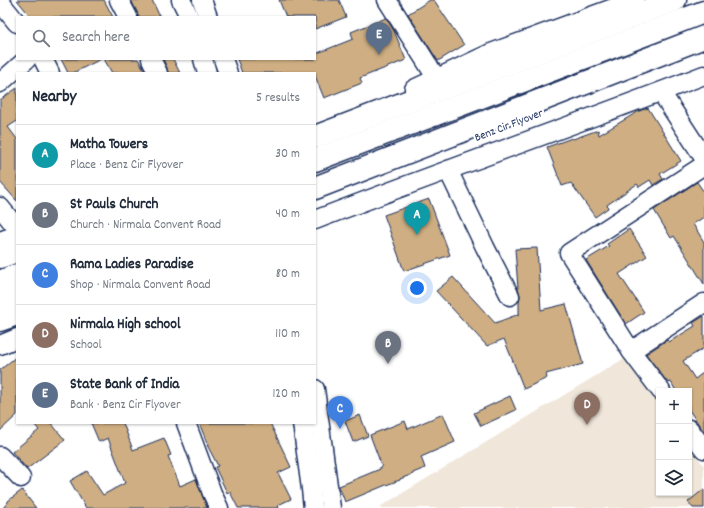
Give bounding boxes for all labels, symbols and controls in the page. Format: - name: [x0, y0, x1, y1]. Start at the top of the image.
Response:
- search box: [16, 16, 316, 60]
- pin: E: [366, 22, 392, 55]
- icon: search: [30, 27, 52, 49]
- text: Search here: [62, 27, 130, 49]
- text: Nearby: [32, 86, 76, 110]
- text: 5 results: [256, 89, 300, 108]
- street label: Benz Cir Flyover: [472, 105, 546, 147]
- text: Matha Towers: [70, 134, 148, 156]
- text: A: [41, 145, 49, 164]
- text: 30 m: [275, 145, 300, 164]
- text: Place · Benz Cir Flyover: [70, 156, 183, 175]
- text: St Pauls Church: [70, 194, 158, 216]
- pin: A: [404, 202, 430, 235]
- text: B: [42, 205, 48, 224]
- text: 40 m: [276, 205, 300, 224]
- text: Church · Nirmala Convent Road: [70, 216, 221, 235]
- text: Rama Ladies Paradise: [70, 254, 194, 276]
- text: C: [42, 265, 48, 284]
- text: 80 m: [276, 265, 300, 284]
- text: Shop · Nirmala Convent Road: [70, 276, 211, 295]
- your location: [407, 278, 427, 298]
- text: Nirmala High school: [70, 314, 181, 336]
- text: D: [42, 325, 48, 344]
- text: 110 m: [275, 325, 300, 344]
- pin: B: [375, 331, 401, 364]
- text: School: [70, 336, 102, 355]
- text: State Bank of India: [70, 374, 179, 396]
- text: E: [42, 385, 48, 404]
- text: 120 m: [272, 385, 300, 404]
- map controls: [656, 388, 692, 496]
- button: +: [656, 388, 692, 424]
- pin: D: [574, 392, 600, 425]
- text: Bank · Benz Cir Flyover: [70, 396, 181, 415]
- pin: C: [327, 396, 353, 429]
- button: −: [656, 424, 692, 460]
- button: layers: [656, 460, 692, 496]

